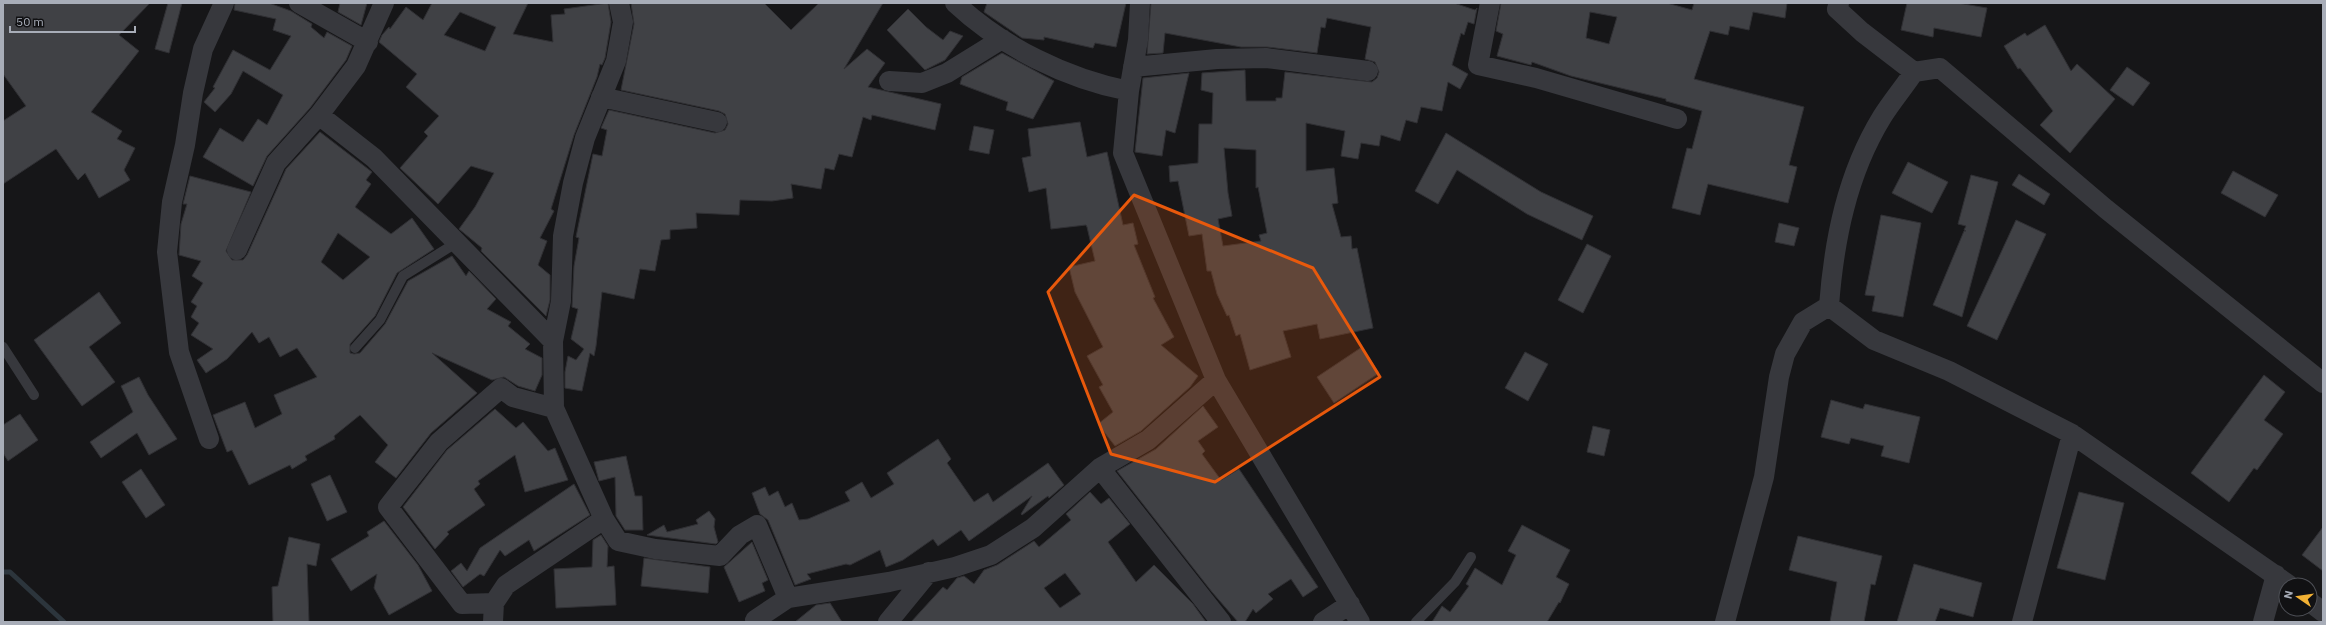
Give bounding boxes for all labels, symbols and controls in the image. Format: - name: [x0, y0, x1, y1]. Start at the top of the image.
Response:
- scale bar: [10, 8, 135, 34]
- text: 50 m: [16, 14, 44, 29]
- north arrow: [2278, 577, 2318, 617]
- text: N: [2281, 589, 2296, 600]

